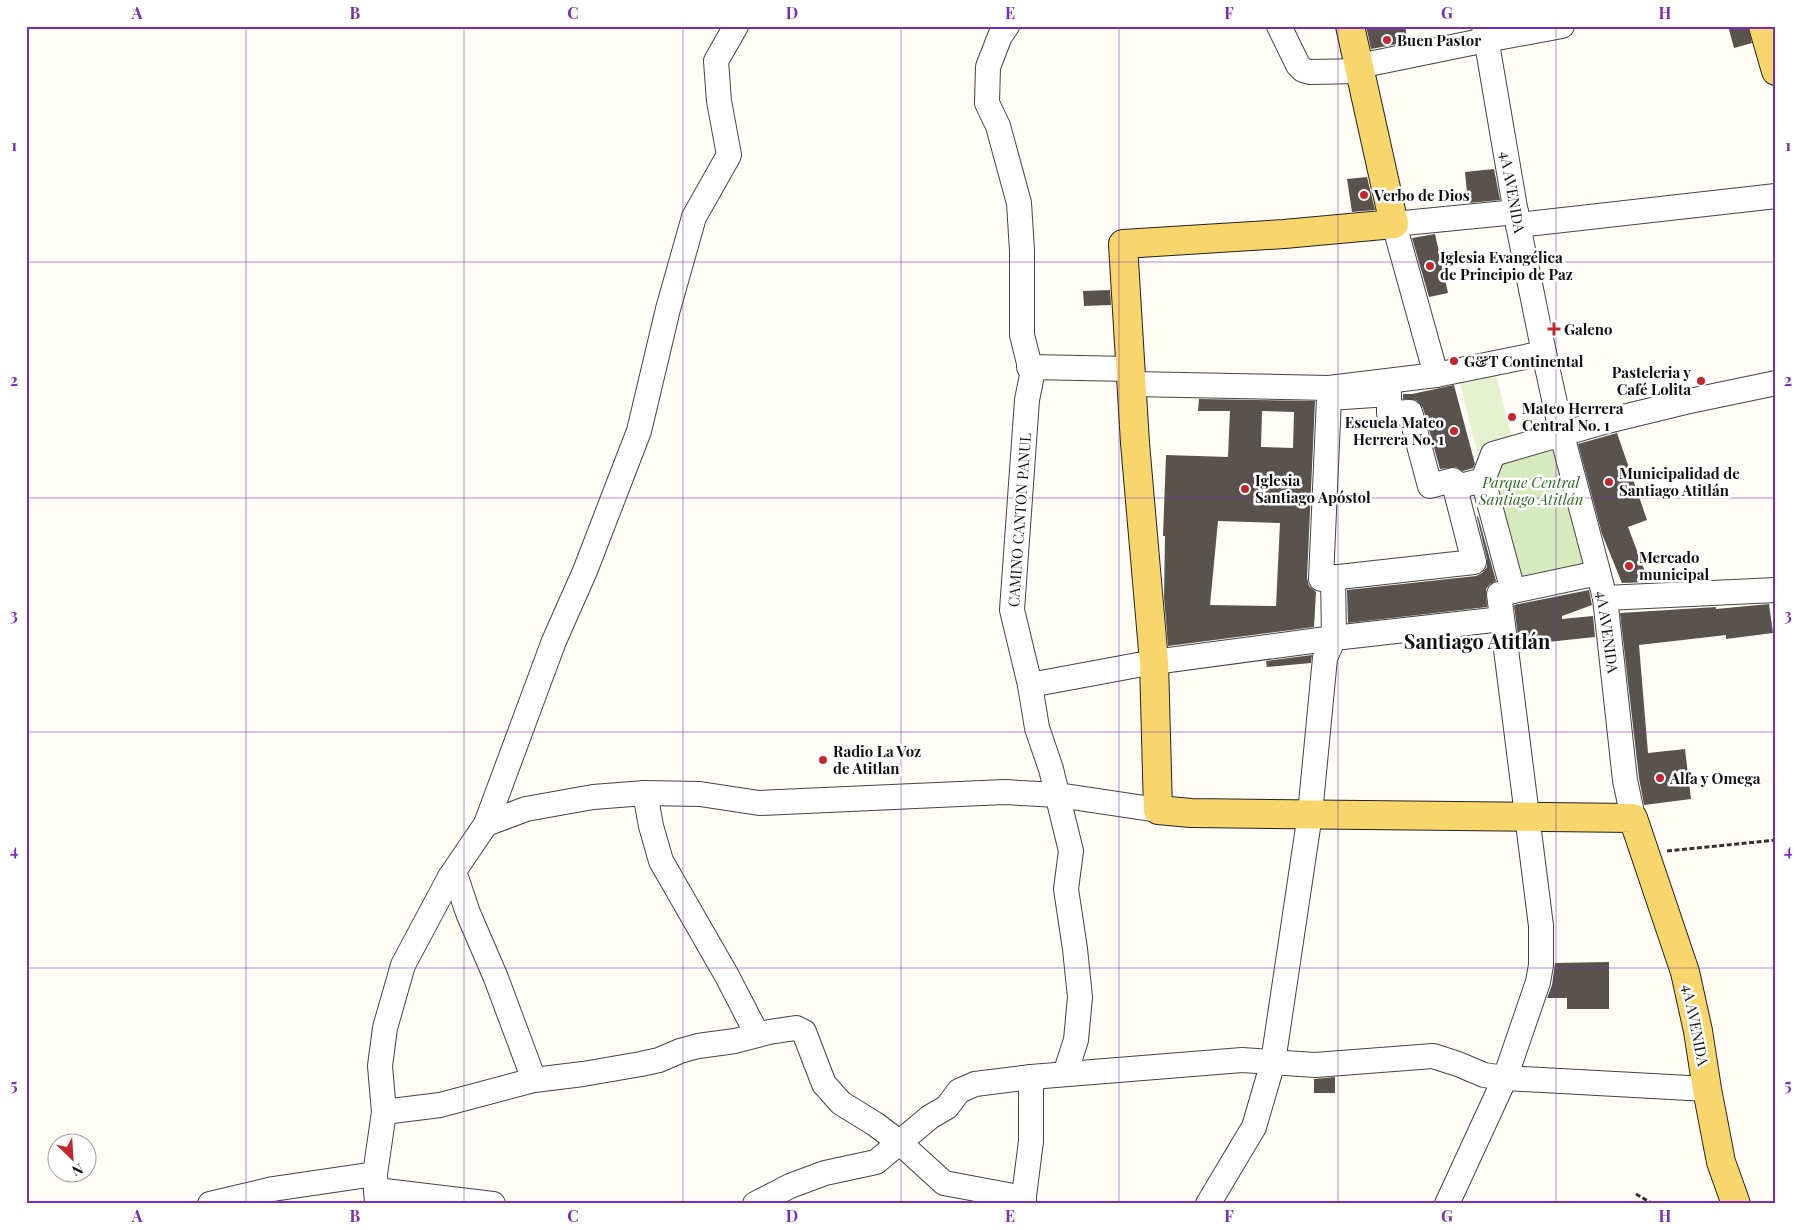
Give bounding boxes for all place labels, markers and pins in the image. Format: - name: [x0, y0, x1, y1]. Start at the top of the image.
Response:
- place label: Buen Pastor: [1397, 30, 1481, 50]
- marker: Buen Pastor: [1381, 34, 1393, 46]
- place label: Verbo de Dios: [1373, 185, 1470, 205]
- marker: Verbo de Dios: [1358, 189, 1370, 201]
- place label: Iglesia Evangélica de Principio de Paz: [1440, 247, 1573, 284]
- marker: Iglesia Evangélica de Principio de Paz: [1424, 260, 1436, 272]
- place label: Galeno: [1564, 319, 1612, 339]
- marker: Galeno: [1548, 323, 1560, 335]
- place label: G&T Continental: [1464, 351, 1584, 371]
- marker: G&T Continental: [1448, 355, 1460, 367]
- place label: Pasteleria y Café Lolita: [1612, 362, 1691, 399]
- marker: Pasteleria y Café Lolita: [1695, 375, 1707, 387]
- place label: Mateo Herrera Central No. 1: [1522, 398, 1624, 435]
- marker: Mateo Herrera Central No. 1: [1506, 411, 1518, 423]
- place label: Escuela Mateo Herrera No. 1: [1345, 412, 1444, 449]
- marker: Escuela Mateo Herrera No. 1: [1448, 425, 1460, 437]
- place label: Municipalidad de Santiago Atitlán: [1619, 463, 1740, 500]
- place label: Iglesia Santiago Apóstol: [1255, 470, 1371, 507]
- marker: Municipalidad de Santiago Atitlán: [1603, 476, 1615, 488]
- marker: Iglesia Santiago Apóstol: [1239, 483, 1251, 495]
- place label: Mercado municipal: [1639, 547, 1710, 584]
- marker: Mercado municipal: [1623, 560, 1635, 572]
- place label: Radio La Voz de Atitlan: [833, 741, 921, 778]
- marker: Radio La Voz de Atitlan: [817, 754, 829, 766]
- place label: Alfa y Omega: [1669, 768, 1761, 788]
- marker: Alfa y Omega: [1654, 772, 1666, 784]

